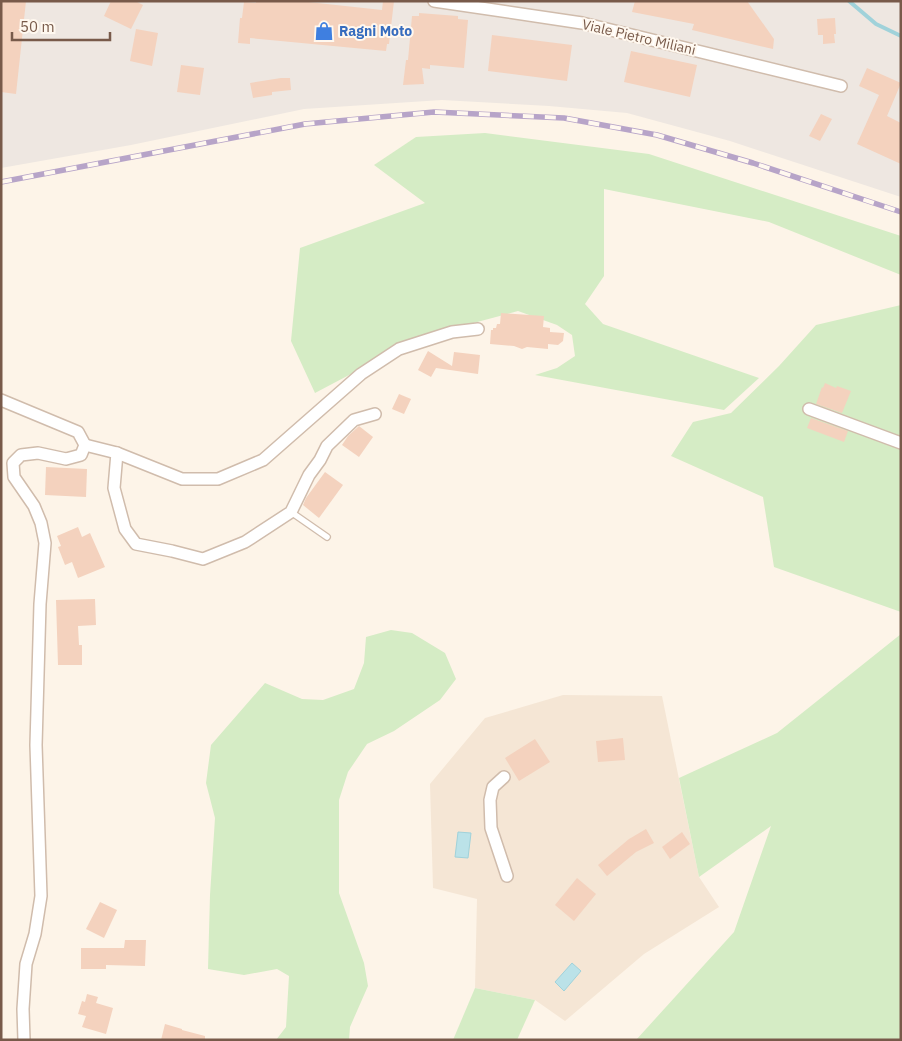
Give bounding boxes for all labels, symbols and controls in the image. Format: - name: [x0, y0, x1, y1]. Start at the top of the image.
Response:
- scale bar: [12, 10, 110, 42]
- street label: Viale Pietro Miliani: [580, 15, 698, 59]
- text: 50 m: [20, 17, 55, 36]
- shop icon: Ragni Moto: [313, 20, 335, 42]
- place label: Ragni Moto: [339, 22, 412, 40]

